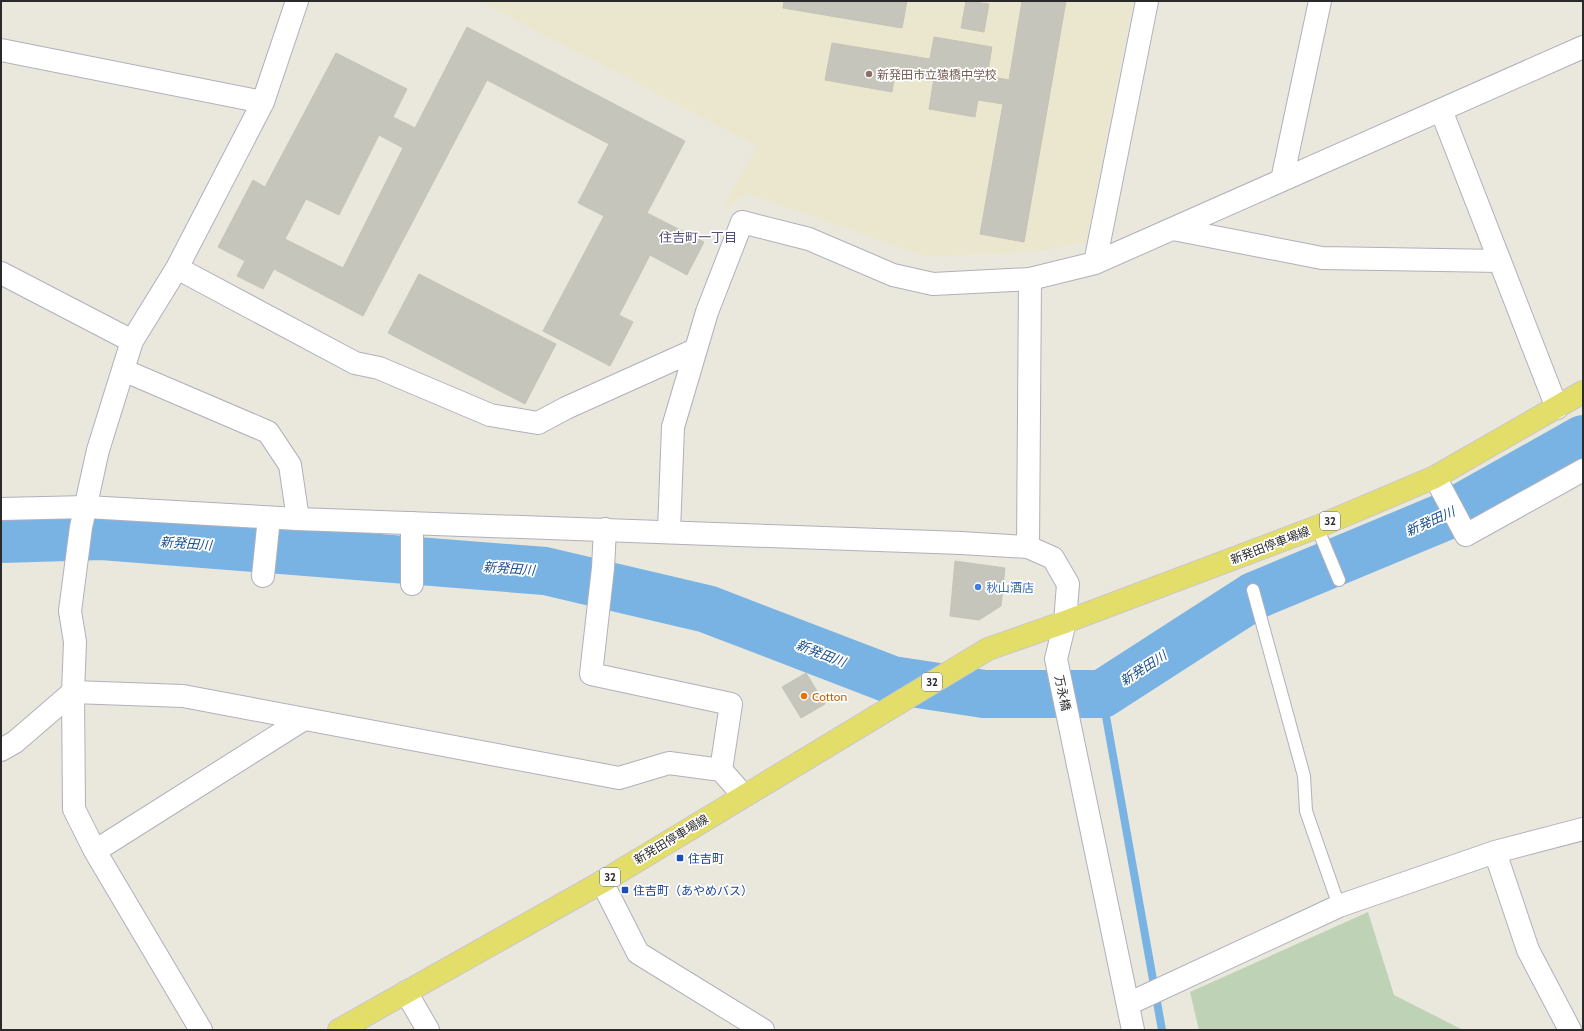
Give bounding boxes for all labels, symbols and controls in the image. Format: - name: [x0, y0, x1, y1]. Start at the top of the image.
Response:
- place label: 新発田市立猿橋中学校: [877, 67, 997, 82]
- marker: 新発田市立猿橋中学校: [864, 69, 874, 79]
- district label: 住吉町一丁目: [659, 229, 737, 245]
- water label: 新発田川: [1403, 502, 1459, 539]
- road number: 32: [1320, 512, 1340, 530]
- street label: 新発田停車場線: [1228, 523, 1312, 567]
- water label: 新発田川: [159, 533, 214, 553]
- water label: 新発田川: [482, 558, 537, 578]
- place label: 秋山酒店: [986, 580, 1034, 595]
- marker: 秋山酒店: [973, 582, 983, 592]
- water label: 新発田川: [794, 636, 850, 671]
- water label: 新発田川: [1117, 646, 1171, 689]
- road number: 32: [922, 673, 942, 691]
- street label: 万永橋: [1052, 674, 1074, 712]
- place label: Cotton: [812, 689, 847, 704]
- marker: Cotton: [799, 691, 809, 701]
- street label: 新発田停車場線: [631, 811, 711, 867]
- place label: 住吉町: [688, 851, 724, 866]
- marker: 住吉町: [675, 853, 685, 863]
- road number: 32: [600, 868, 620, 886]
- place label: 住吉町（あやめバス）: [633, 883, 753, 898]
- marker: 住吉町（あやめバス）: [620, 885, 630, 895]

